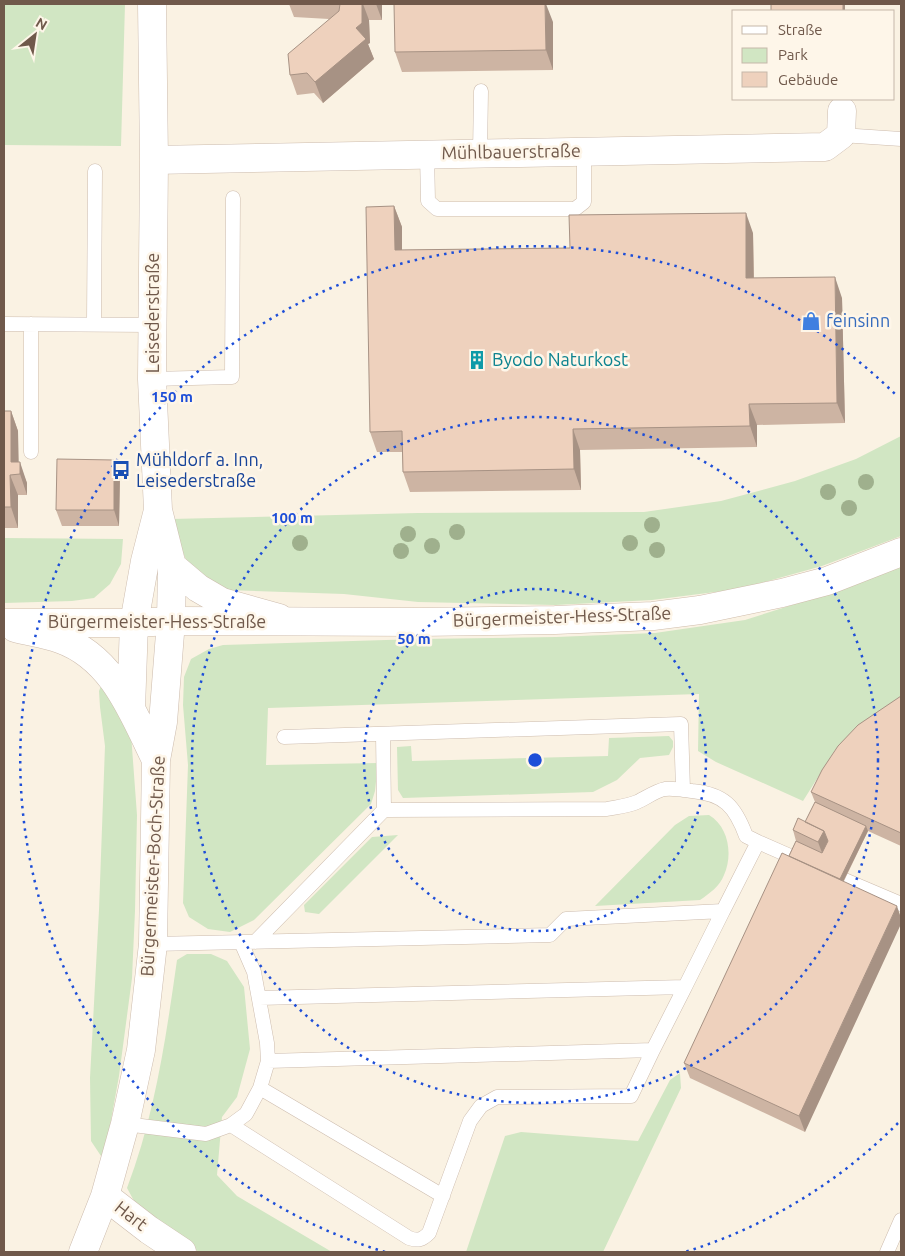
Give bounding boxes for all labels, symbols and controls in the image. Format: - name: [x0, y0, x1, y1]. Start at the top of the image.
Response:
- north arrow: [10, 10, 60, 60]
- legend: [732, 10, 895, 100]
- text: N: [33, 14, 50, 33]
- text: Straße: [778, 21, 822, 38]
- text: Park: [778, 46, 808, 63]
- text: Gebäude: [778, 71, 838, 88]
- street label: Mühlbauerstraße: [441, 140, 581, 162]
- street label: Leisederstraße: [142, 253, 162, 373]
- shop icon: feinsinn: [800, 310, 822, 332]
- place label: feinsinn: [826, 310, 890, 330]
- building icon: Byodo Naturkost: [466, 349, 488, 371]
- place label: Byodo Naturkost: [492, 349, 628, 369]
- text: 150 m: [151, 388, 193, 405]
- place label: Mühldorf a. Inn, Leisederstraße: [136, 449, 263, 490]
- bus stop icon: Mühldorf a. Inn, Leisederstraße: [110, 459, 132, 481]
- text: 100 m: [271, 509, 313, 526]
- street label: Bürgermeister-Hess-Straße: [452, 602, 672, 630]
- street label: Bürgermeister-Hess-Straße: [48, 611, 266, 631]
- text: 50 m: [397, 630, 431, 647]
- centre of rings: [526, 751, 544, 769]
- street label: Bürgermeister-Boch-Straße: [136, 755, 168, 977]
- street label: Hart: [111, 1196, 152, 1234]

